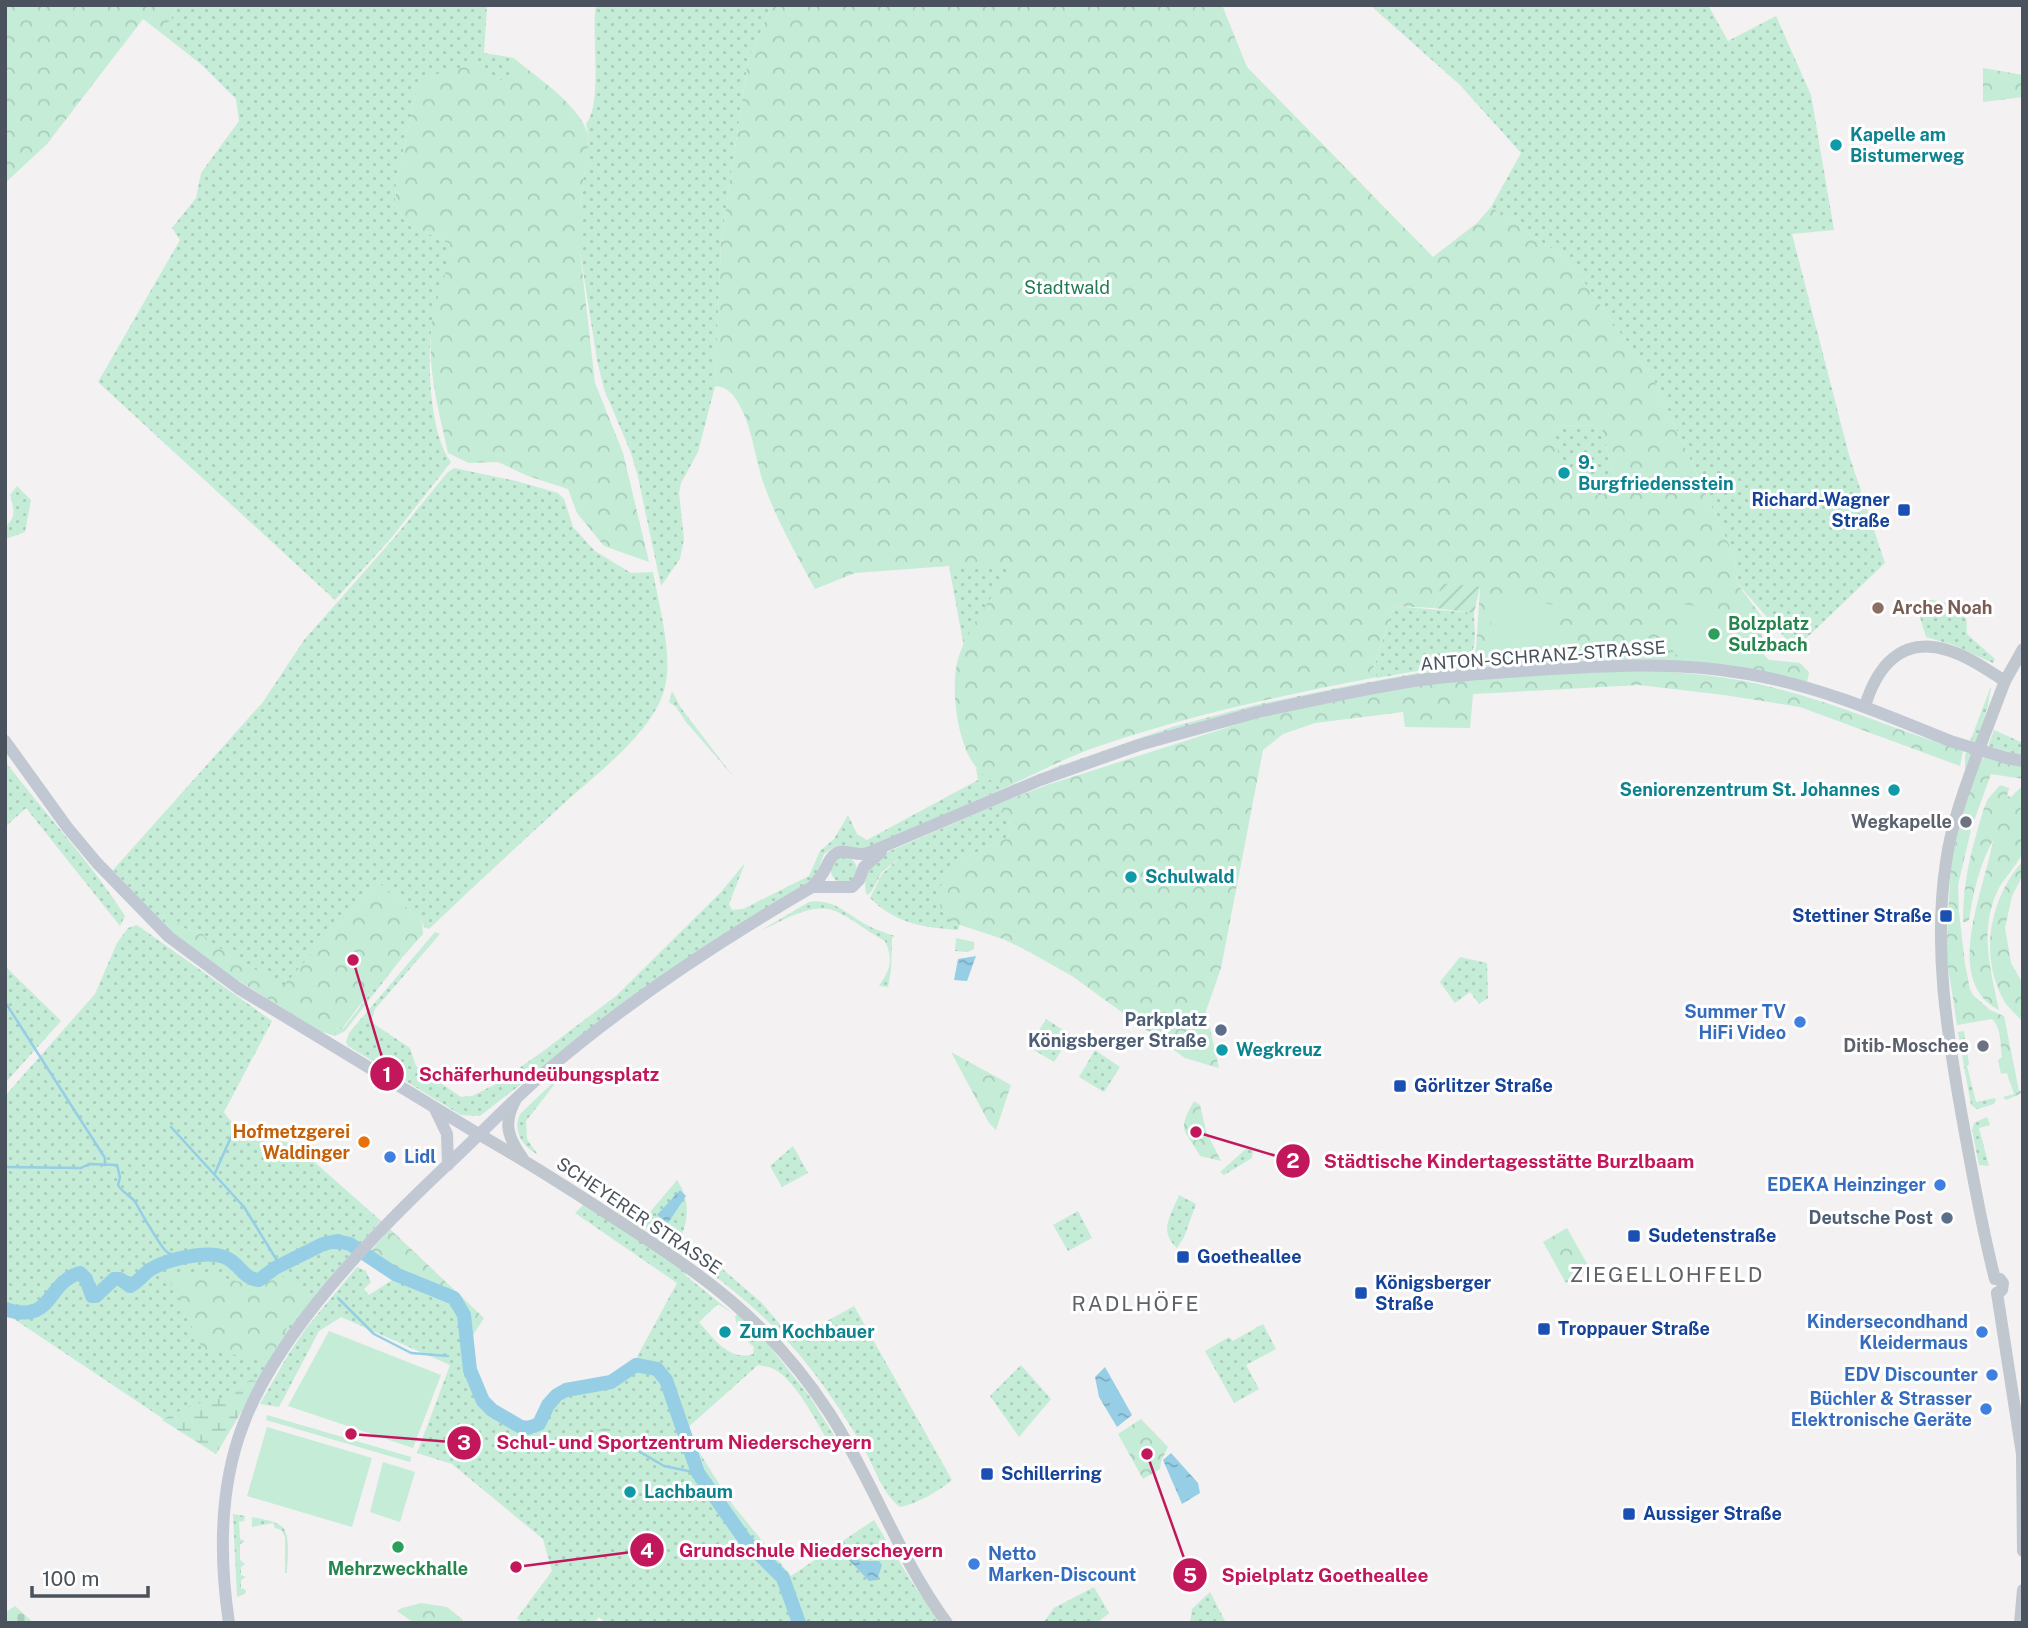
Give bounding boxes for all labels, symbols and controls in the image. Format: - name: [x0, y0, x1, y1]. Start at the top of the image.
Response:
- place label: Kapelle am Bistumerweg: [1850, 124, 1964, 166]
- marker: Kapelle am Bistumerweg: [1828, 137, 1844, 153]
- park label: Stadtwald: [1024, 277, 1110, 298]
- place label: 9. Burgfriedensstein: [1578, 452, 1734, 494]
- marker: 9. Burgfriedensstein: [1556, 465, 1572, 481]
- place label: Richard-Wagner Straße: [1752, 489, 1891, 531]
- marker: Richard-Wagner Straße: [1896, 502, 1912, 518]
- place label: Arche Noah: [1892, 597, 1992, 618]
- marker: Arche Noah: [1870, 600, 1886, 616]
- place label: Bolzplatz Sulzbach: [1728, 613, 1809, 655]
- marker: Bolzplatz Sulzbach: [1706, 626, 1722, 642]
- street label: ANTON-SCHRANZ-STRASSE: [1419, 636, 1666, 675]
- place label: Seniorenzentrum St. Johannes: [1620, 779, 1880, 800]
- marker: Seniorenzentrum St. Johannes: [1886, 782, 1902, 798]
- place label: Wegkapelle: [1851, 811, 1952, 832]
- marker: Wegkapelle: [1958, 814, 1974, 830]
- place label: Schulwald: [1145, 866, 1234, 887]
- marker: Schulwald: [1123, 869, 1139, 885]
- place label: Stettiner Straße: [1792, 905, 1932, 926]
- marker: Stettiner Straße: [1938, 908, 1954, 924]
- place label: Summer TV HiFi Video: [1684, 1001, 1786, 1043]
- place label: Parkplatz Königsberger Straße: [1028, 1009, 1207, 1051]
- marker: Summer TV HiFi Video: [1792, 1014, 1808, 1030]
- marker: Parkplatz Königsberger Straße: [1213, 1022, 1229, 1038]
- place label: Ditib-Moschee: [1843, 1035, 1969, 1056]
- marker: Ditib-Moschee: [1975, 1038, 1991, 1054]
- place label: Wegkreuz: [1236, 1039, 1322, 1060]
- marker: Wegkreuz: [1214, 1042, 1230, 1058]
- callout: Schäferhundeübungsplatz: [370, 1054, 673, 1094]
- text: 1: [383, 1062, 392, 1087]
- text: Schäferhundeübungsplatz: [419, 1063, 659, 1085]
- place label: Görlitzer Straße: [1414, 1075, 1553, 1096]
- marker: Görlitzer Straße: [1392, 1078, 1408, 1094]
- place label: Hofmetzgerei Waldinger: [233, 1121, 351, 1163]
- marker: Hofmetzgerei Waldinger: [356, 1134, 372, 1150]
- callout: Städtische Kindertagesstätte Burzlbaam: [1275, 1141, 1709, 1181]
- place label: Lidl: [404, 1146, 436, 1167]
- text: 2: [1286, 1148, 1300, 1173]
- marker: Lidl: [382, 1149, 398, 1165]
- text: Städtische Kindertagesstätte Burzlbaam: [1324, 1150, 1694, 1172]
- street label: SCHEYERER STRASSE: [553, 1153, 726, 1279]
- place label: EDEKA Heinzinger: [1767, 1174, 1927, 1195]
- marker: EDEKA Heinzinger: [1932, 1177, 1948, 1193]
- place label: Deutsche Post: [1809, 1207, 1933, 1228]
- marker: Deutsche Post: [1939, 1210, 1955, 1226]
- place label: Sudetenstraße: [1648, 1225, 1776, 1246]
- marker: Sudetenstraße: [1626, 1228, 1642, 1244]
- place label: Goetheallee: [1197, 1246, 1302, 1267]
- marker: Goetheallee: [1175, 1249, 1191, 1265]
- district label: ZIEGELLOHFELD: [1570, 1262, 1764, 1287]
- place label: Königsberger Straße: [1375, 1272, 1492, 1314]
- marker: Königsberger Straße: [1353, 1285, 1369, 1301]
- district label: RADLHÖFE: [1072, 1291, 1200, 1316]
- place label: Kindersecondhand Kleidermaus: [1807, 1311, 1968, 1353]
- place label: Troppauer Straße: [1558, 1318, 1710, 1339]
- place label: Zum Kochbauer: [739, 1321, 875, 1342]
- marker: Troppauer Straße: [1536, 1321, 1552, 1337]
- marker: Zum Kochbauer: [717, 1324, 733, 1340]
- marker: Kindersecondhand Kleidermaus: [1974, 1324, 1990, 1340]
- place label: EDV Discounter: [1844, 1364, 1979, 1385]
- marker: EDV Discounter: [1984, 1367, 2000, 1383]
- place label: Büchler & Strasser Elektronische Geräte: [1791, 1388, 1973, 1430]
- marker: Büchler & Strasser Elektronische Geräte: [1978, 1401, 1994, 1417]
- callout: Schul- und Sportzentrum Niederscheyern: [447, 1423, 887, 1463]
- text: 3: [457, 1430, 471, 1455]
- text: Schul- und Sportzentrum Niederscheyern: [496, 1431, 872, 1453]
- place label: Schillerring: [1001, 1463, 1102, 1484]
- marker: Schillerring: [979, 1466, 995, 1482]
- place label: Lachbaum: [644, 1481, 733, 1502]
- marker: Lachbaum: [622, 1484, 638, 1500]
- place label: Aussiger Straße: [1643, 1503, 1782, 1524]
- marker: Aussiger Straße: [1621, 1506, 1637, 1522]
- callout: Grundschule Niederscheyern: [630, 1530, 957, 1570]
- text: 4: [640, 1538, 654, 1563]
- marker: Mehrzweckhalle: [390, 1539, 406, 1555]
- text: Grundschule Niederscheyern: [679, 1539, 943, 1561]
- place label: Netto Marken-Discount: [988, 1543, 1136, 1585]
- scale bar: [32, 1554, 147, 1598]
- callout: Spielplatz Goetheallee: [1172, 1555, 1442, 1595]
- marker: Netto Marken-Discount: [966, 1556, 982, 1572]
- place label: Mehrzweckhalle: [328, 1558, 468, 1579]
- text: 5: [1183, 1563, 1197, 1588]
- text: Spielplatz Goetheallee: [1222, 1564, 1429, 1586]
- text: 100 m: [42, 1566, 99, 1591]

